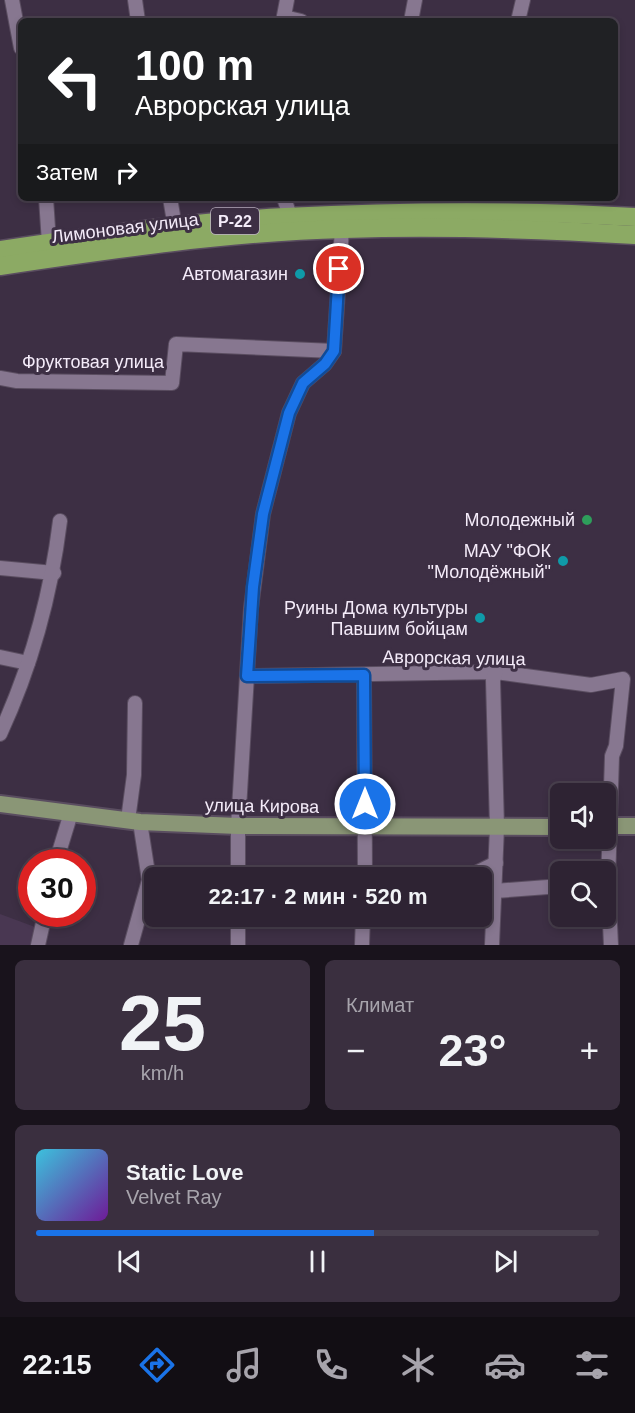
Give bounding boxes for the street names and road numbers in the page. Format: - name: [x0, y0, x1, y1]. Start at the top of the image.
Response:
- road number: Р-22: [211, 208, 259, 234]
- street label: Лимоновая улица: [50, 209, 201, 247]
- street label: Фруктовая улица: [22, 352, 165, 372]
- street label: Аврорская улица: [382, 647, 527, 669]
- street label: улица Кирова: [205, 795, 320, 817]

